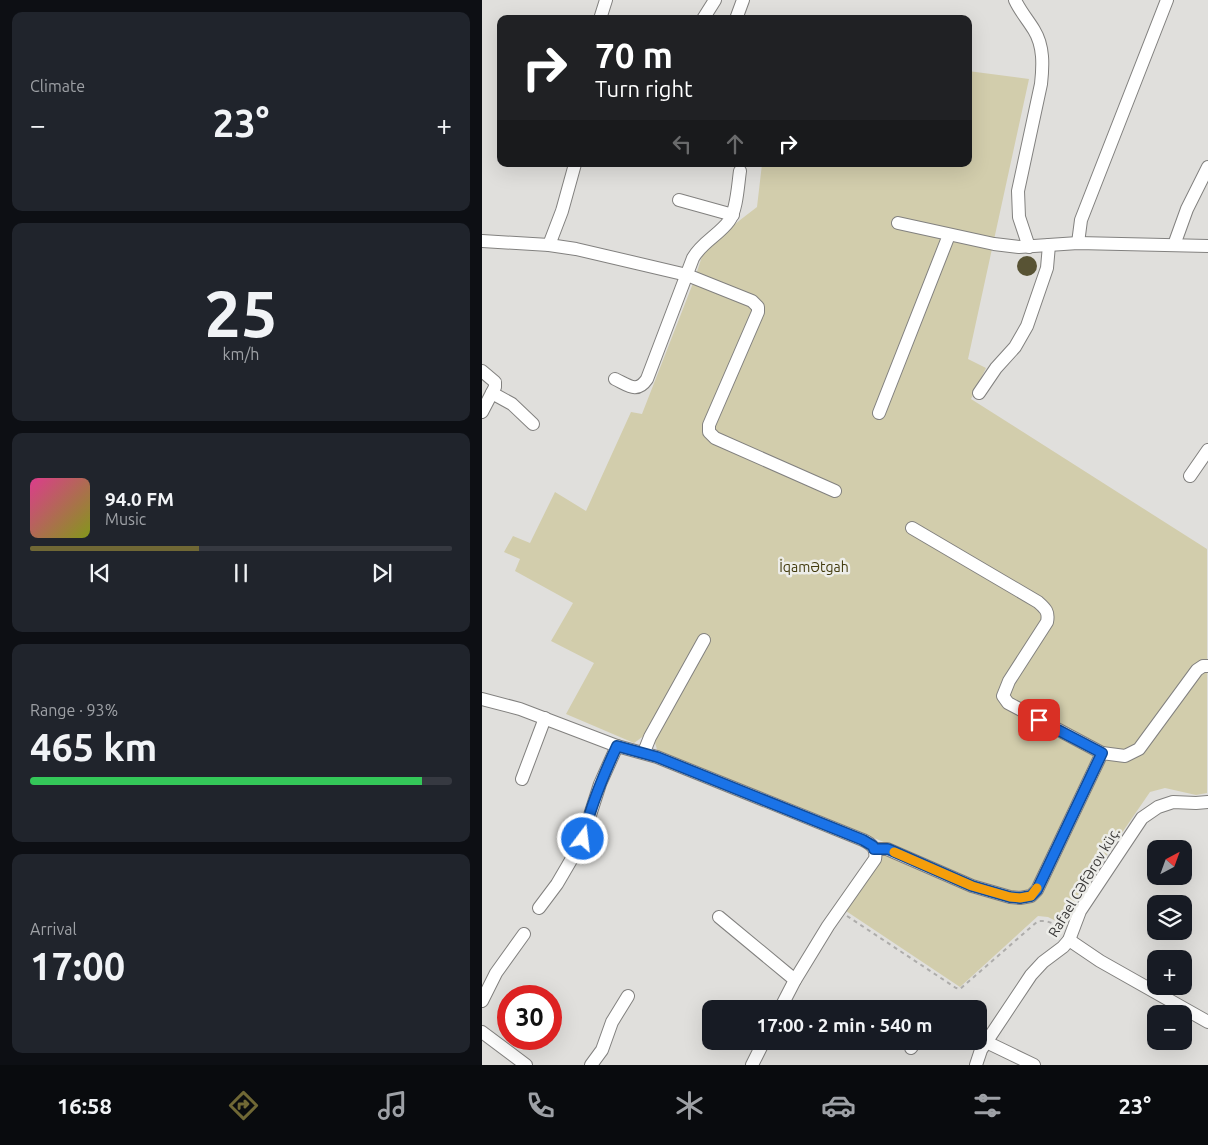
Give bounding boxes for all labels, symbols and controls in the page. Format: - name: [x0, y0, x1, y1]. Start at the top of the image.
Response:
- icon: right: [512, 35, 577, 100]
- text: 70 m: [595, 35, 673, 75]
- text: Turn right: [595, 76, 693, 101]
- text: Climate: [30, 77, 85, 95]
- text: 23°: [213, 102, 269, 144]
- text: −: [30, 109, 46, 140]
- text: +: [436, 109, 452, 140]
- icon: left: [668, 130, 696, 158]
- icon: ahead: [721, 130, 749, 158]
- icon: right: [774, 130, 802, 158]
- text: 25: [204, 276, 278, 349]
- text: km/h: [223, 345, 259, 363]
- text: 94.0 FM: [105, 488, 174, 510]
- text: Music: [105, 510, 146, 528]
- icon: previous: [86, 559, 114, 587]
- icon: pause: [227, 559, 255, 587]
- icon: next: [368, 559, 396, 587]
- park label: İqamətgah: [779, 559, 849, 575]
- pin: [1018, 699, 1060, 741]
- text: Range · 93%: [30, 701, 118, 719]
- icon: arrive: [1025, 706, 1053, 734]
- text: 465 km: [30, 726, 157, 768]
- position arrow: [556, 812, 608, 864]
- street label: Rafael Cəfərov küç.: [1045, 824, 1123, 940]
- north arrow: [1147, 840, 1192, 885]
- map controls: [1147, 840, 1192, 1050]
- button: layers: [1147, 895, 1192, 940]
- text: Arrival: [30, 920, 77, 938]
- text: 17:00: [30, 945, 125, 987]
- button: +: [1147, 950, 1192, 995]
- speed limit sign: 30: [497, 985, 562, 1050]
- button: −: [1147, 1005, 1192, 1050]
- text: 17:00 · 2 min · 540 m: [757, 1014, 932, 1036]
- icon: directions: [226, 1088, 261, 1123]
- icon: music: [375, 1088, 410, 1123]
- icon: phone: [523, 1088, 558, 1123]
- icon: climate: [672, 1088, 707, 1123]
- icon: car: [821, 1088, 856, 1123]
- icon: filters: [970, 1088, 1005, 1123]
- text: 16:58: [57, 1093, 112, 1118]
- text: 23°: [1118, 1093, 1151, 1118]

